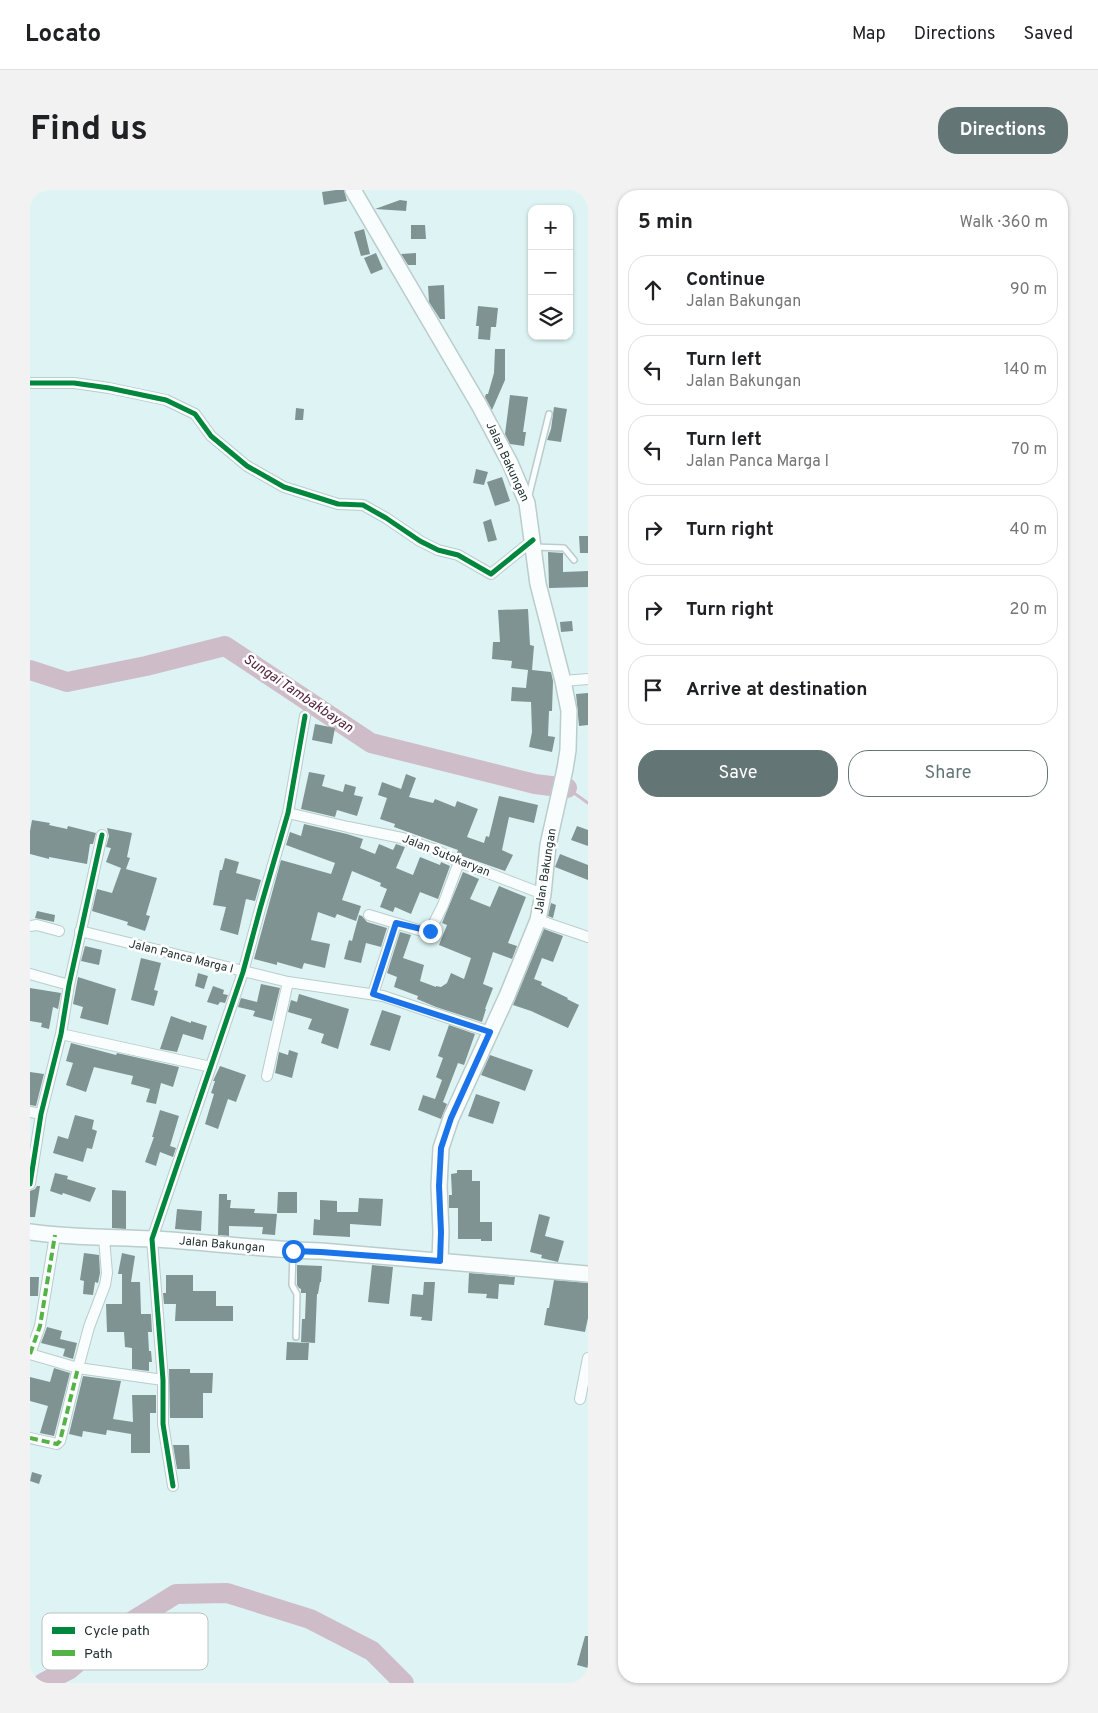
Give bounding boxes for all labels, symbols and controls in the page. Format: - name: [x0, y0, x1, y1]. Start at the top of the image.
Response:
- text: Locato: [25, 20, 101, 50]
- text: Map: [852, 23, 886, 46]
- text: Directions: [914, 23, 996, 46]
- text: Saved: [1024, 23, 1073, 46]
- button: Directions: [938, 107, 1068, 154]
- text: Find us: [30, 108, 148, 152]
- map controls: [528, 205, 573, 340]
- button: +: [528, 205, 573, 250]
- text: 5 min: [638, 209, 693, 236]
- text: Walk · 360 m: [960, 213, 1048, 233]
- button: −: [528, 250, 573, 295]
- text: Continue: [686, 268, 765, 292]
- icon: ahead: [639, 276, 667, 304]
- text: 90 m: [1010, 280, 1047, 300]
- text: Jalan Bakungan: [686, 292, 801, 312]
- button: layers: [528, 295, 573, 340]
- text: Turn left: [686, 348, 762, 372]
- icon: left: [639, 356, 667, 384]
- text: 140 m: [1004, 360, 1047, 380]
- text: Jalan Bakungan: [686, 372, 801, 392]
- street label: Jalan Bakungan: [481, 419, 533, 505]
- text: Turn left: [686, 428, 762, 452]
- icon: left: [639, 436, 667, 464]
- text: 70 m: [1012, 440, 1047, 460]
- text: Jalan Panca Marga I: [686, 452, 829, 472]
- icon: right: [639, 516, 667, 544]
- text: Turn right: [686, 518, 774, 542]
- text: 40 m: [1009, 520, 1047, 540]
- icon: right: [639, 596, 667, 624]
- text: Turn right: [686, 598, 774, 622]
- text: 20 m: [1010, 600, 1047, 620]
- water label: Sungai Tambakbayan: [240, 651, 356, 737]
- icon: arrive: [639, 676, 667, 704]
- text: Arrive at destination: [686, 678, 867, 702]
- button: Save: [638, 750, 838, 797]
- button: Share: [848, 750, 1048, 797]
- street label: Jalan Bakungan: [531, 827, 561, 915]
- street label: Jalan Sutokaryan: [400, 831, 492, 881]
- route end: [419, 920, 442, 943]
- street label: Jalan Panca Marga I: [127, 936, 235, 978]
- street label: Jalan Bakungan: [178, 1233, 266, 1257]
- route start: [282, 1240, 305, 1263]
- legend: [42, 1613, 208, 1670]
- text: Cycle path: [84, 1623, 150, 1640]
- text: Path: [84, 1646, 113, 1663]

